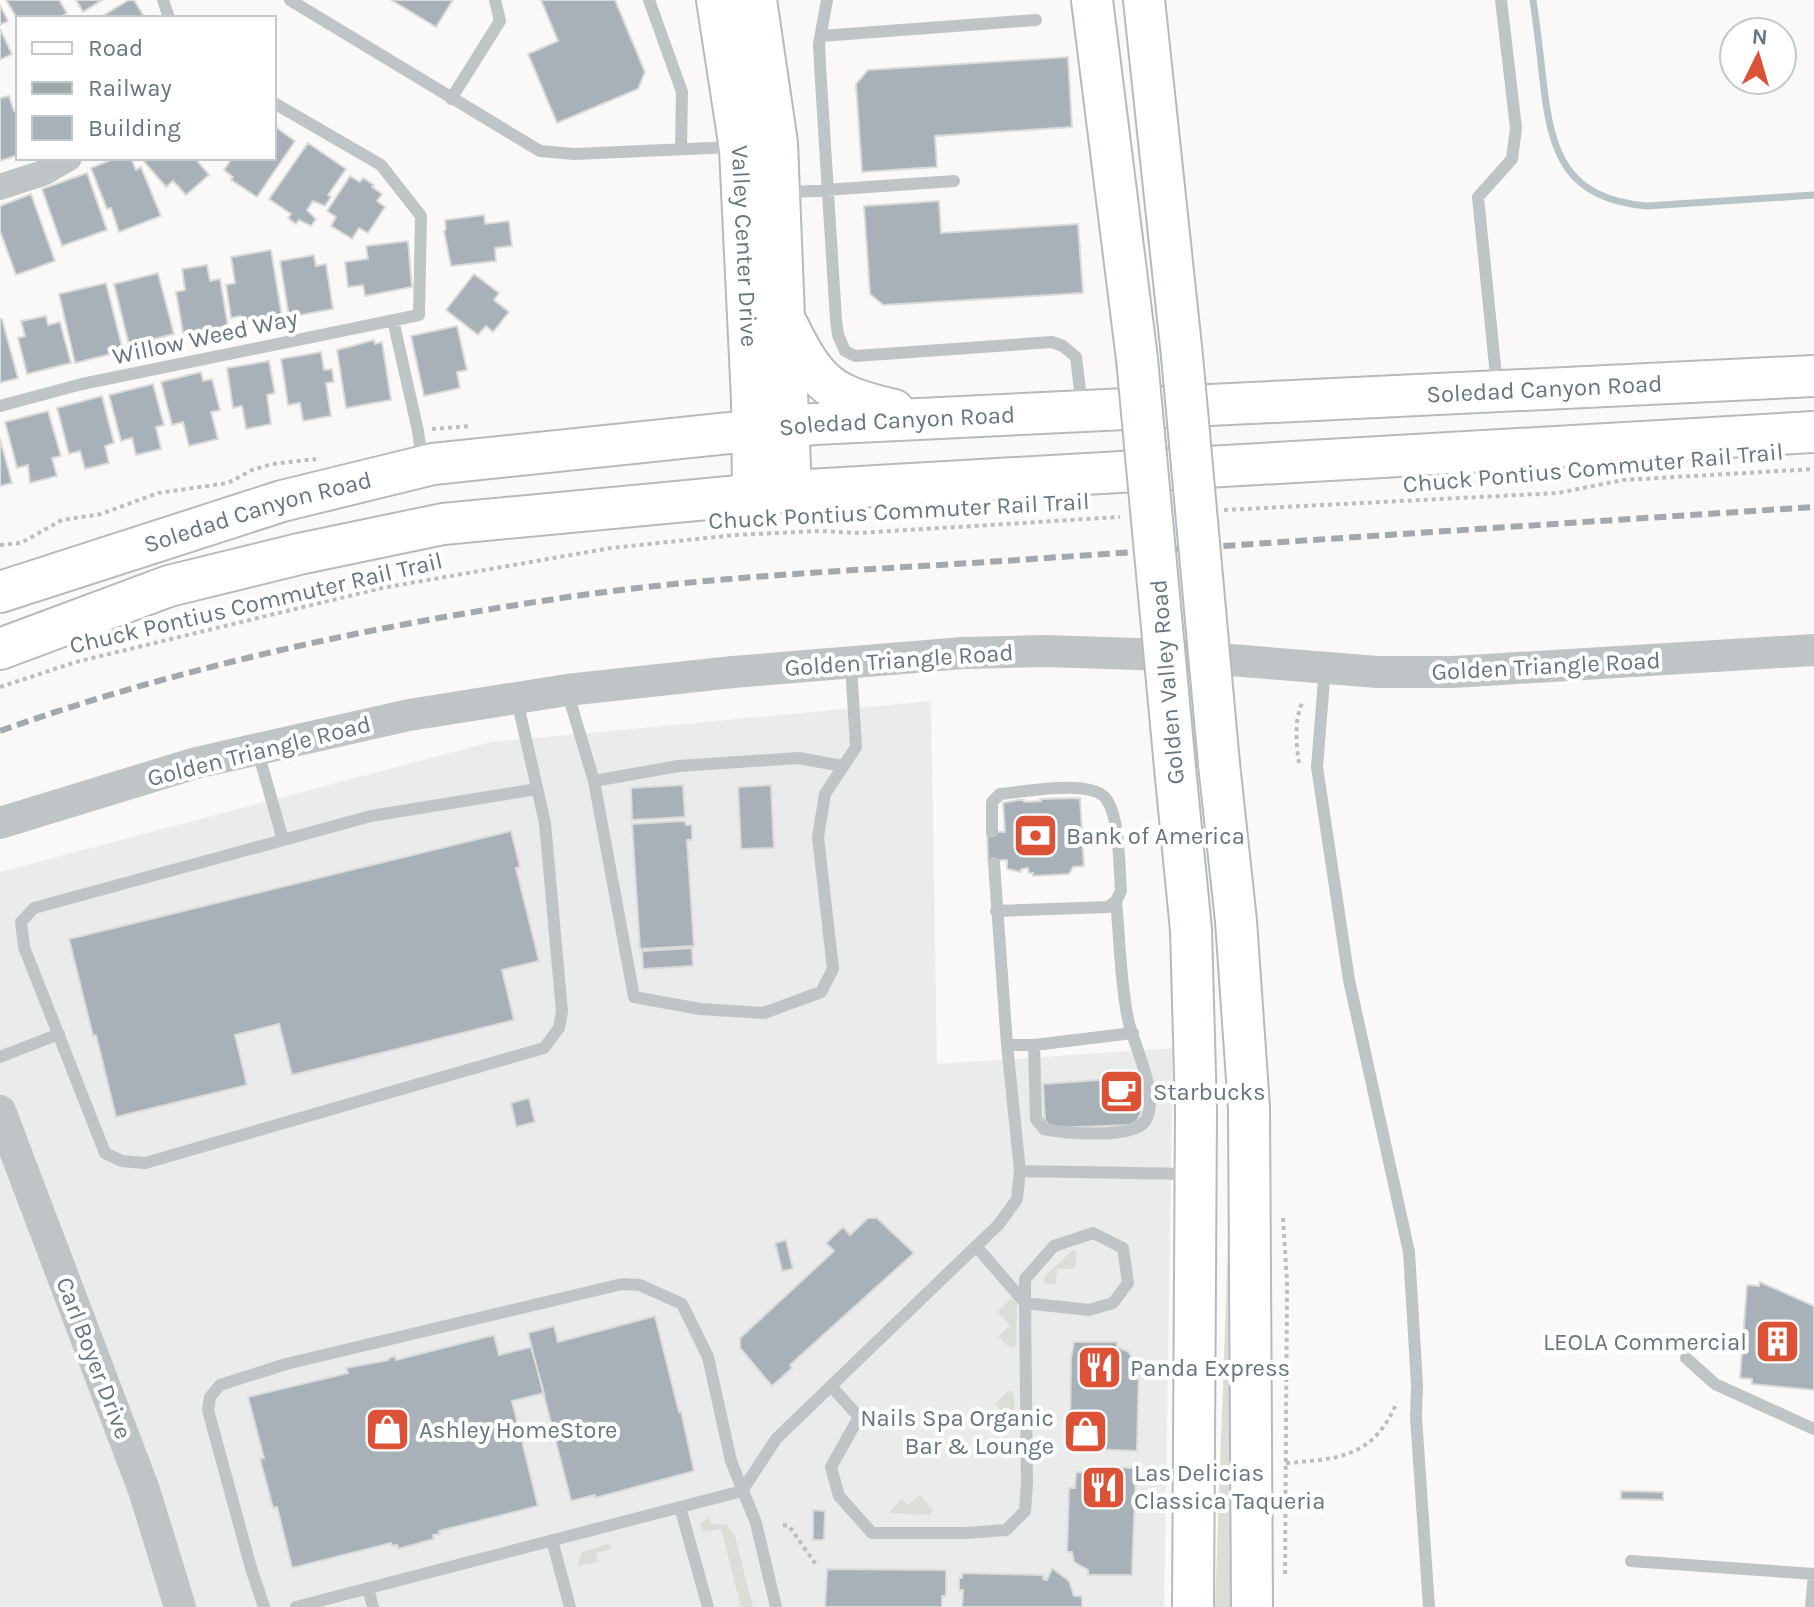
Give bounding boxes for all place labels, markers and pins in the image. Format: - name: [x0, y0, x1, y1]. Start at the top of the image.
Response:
- bank icon: Bank of America: [1011, 812, 1059, 860]
- place label: Bank of America: [1066, 822, 1245, 850]
- cafe icon: Starbucks: [1098, 1068, 1146, 1116]
- place label: Starbucks: [1153, 1078, 1266, 1106]
- building icon: LEOLA Commercial: [1754, 1318, 1802, 1366]
- place label: LEOLA Commercial: [1543, 1328, 1747, 1356]
- restaurant icon: Panda Express: [1075, 1344, 1123, 1392]
- place label: Panda Express: [1130, 1354, 1290, 1382]
- place label: Nails Spa Organic Bar & Lounge: [860, 1404, 1054, 1460]
- shop icon: Ashley HomeStore: [364, 1406, 412, 1454]
- shop icon: Nails Spa Organic Bar & Lounge: [1061, 1408, 1109, 1456]
- place label: Ashley HomeStore: [419, 1416, 617, 1444]
- place label: Las Delicias Classica Taqueria: [1134, 1459, 1325, 1515]
- restaurant icon: Las Delicias Classica Taqueria: [1079, 1463, 1127, 1511]

